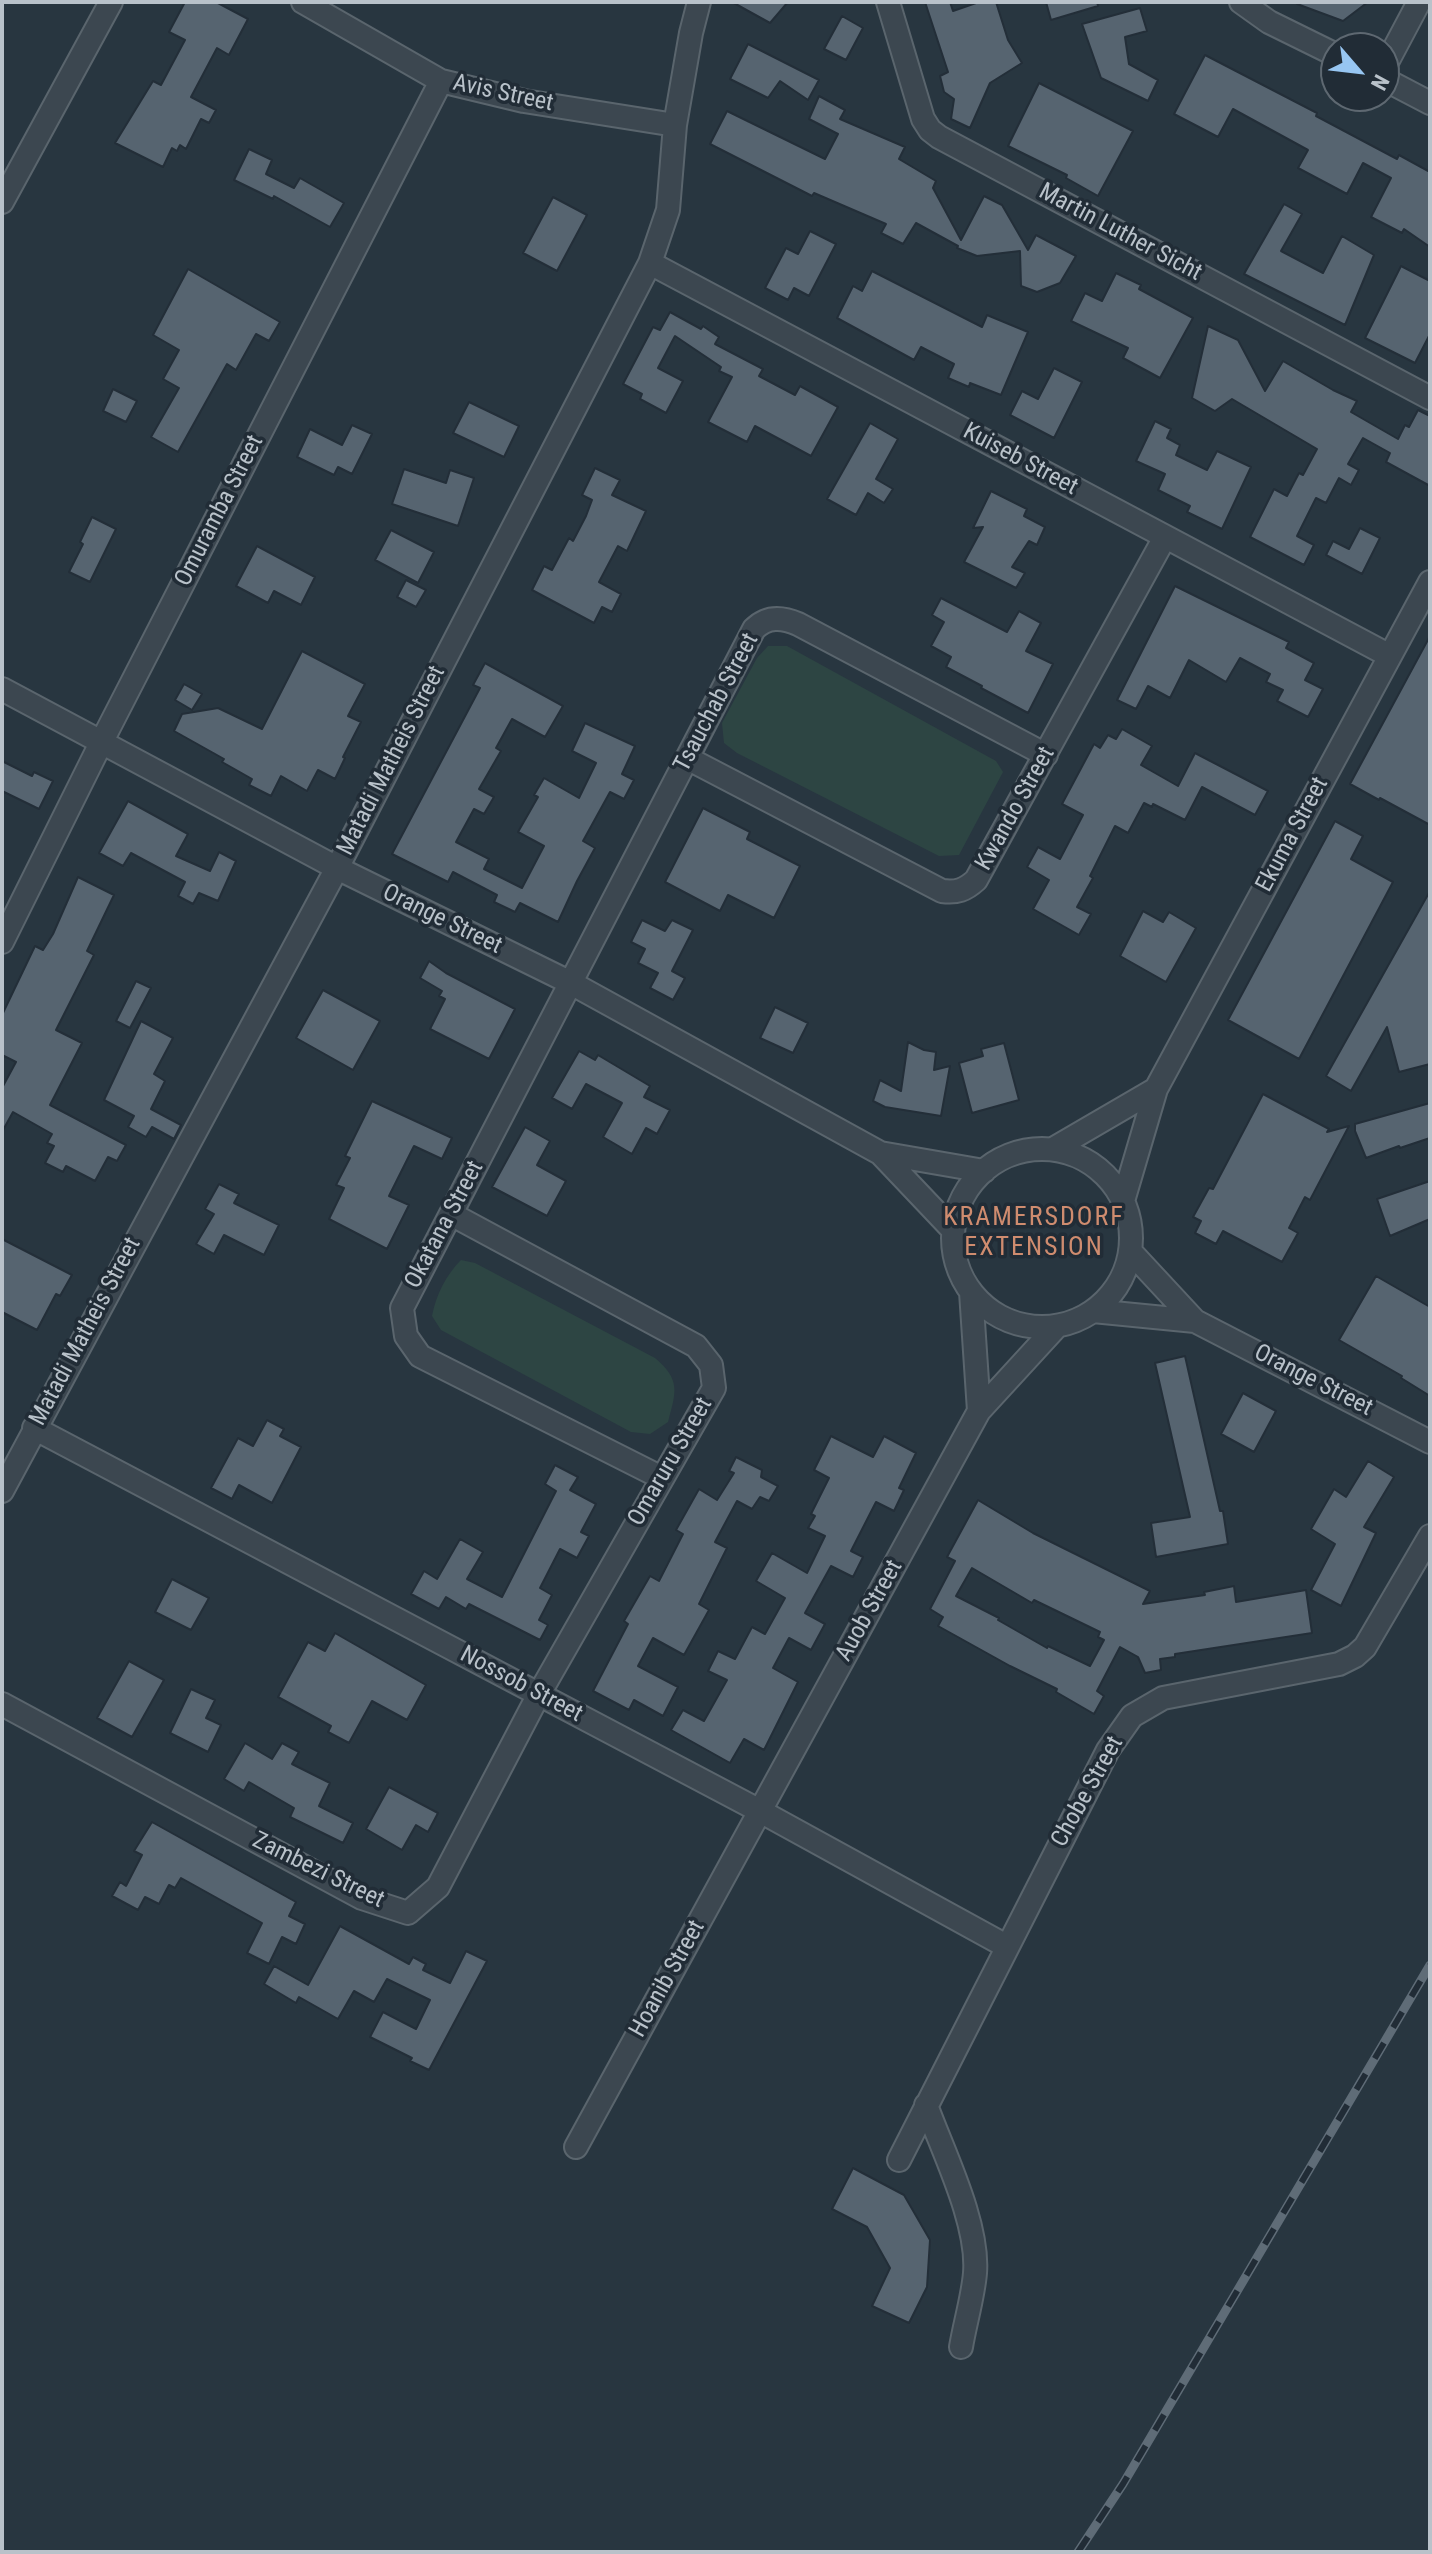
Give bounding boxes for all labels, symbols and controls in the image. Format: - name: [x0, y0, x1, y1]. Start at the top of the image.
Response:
- north arrow: [1320, 32, 1400, 112]
- street label: Avis Street: [450, 69, 556, 119]
- text: N: [1366, 71, 1394, 94]
- street label: Martin Luther Sicht: [1034, 178, 1206, 288]
- street label: Kuiseb Street: [958, 418, 1082, 502]
- street label: Omuramba Street: [170, 431, 270, 591]
- street label: Tsauchab Street: [668, 629, 766, 777]
- street label: Matadi Matheis Street: [332, 661, 452, 861]
- street label: Kwando Street: [970, 742, 1062, 876]
- street label: Ekuma Street: [1251, 773, 1335, 897]
- street label: Orange Street: [378, 879, 506, 961]
- street label: Okatana Street: [399, 1156, 491, 1294]
- district label: KRAMERSDORF EXTENSION: [943, 1202, 1125, 1264]
- street label: Matadi Matheis Street: [24, 1233, 148, 1431]
- street label: Orange Street: [1249, 1339, 1377, 1423]
- street label: Omaruru Street: [623, 1393, 719, 1531]
- street label: Auob Street: [831, 1556, 909, 1666]
- street label: Nossob Street: [455, 1641, 587, 1729]
- street label: Chobe Street: [1046, 1732, 1130, 1852]
- street label: Zambezi Street: [247, 1827, 389, 1915]
- street label: Hoanib Street: [624, 1916, 712, 2042]

